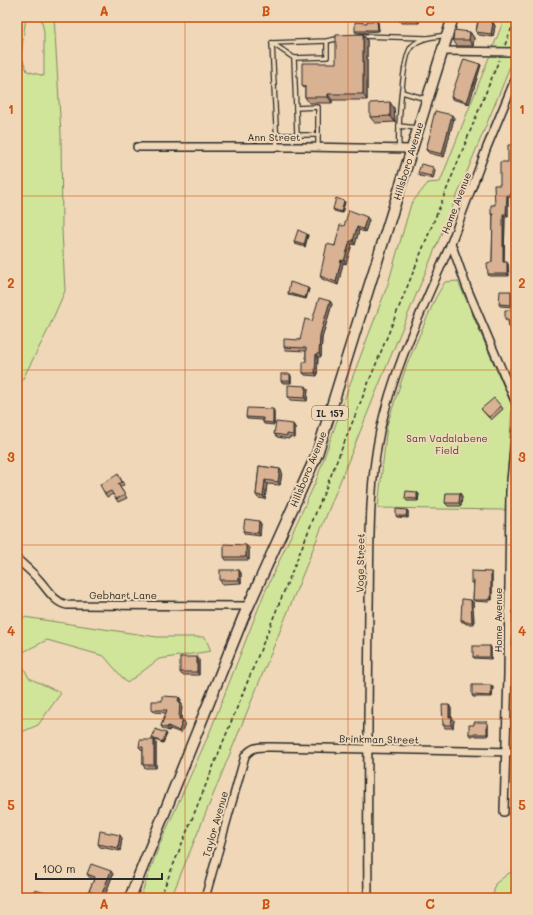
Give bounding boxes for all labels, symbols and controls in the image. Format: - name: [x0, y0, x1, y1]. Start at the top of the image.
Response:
- text: A: [99, 2, 109, 19]
- text: B: [262, 2, 271, 19]
- text: C: [425, 2, 435, 19]
- text: 1: [8, 100, 14, 117]
- text: 1: [519, 100, 525, 117]
- street label: Hillsboro Avenue: [389, 120, 427, 202]
- street label: Ann Street: [247, 130, 301, 144]
- street label: Home Avenue: [438, 170, 474, 236]
- text: 2: [7, 274, 15, 291]
- text: 2: [518, 274, 526, 291]
- road number: IL 157: [312, 406, 348, 420]
- street label: Hillsboro Avenue: [286, 429, 330, 509]
- park label: Sam Vadalabene Field: [406, 431, 488, 457]
- text: 3: [7, 448, 15, 465]
- text: 3: [518, 448, 526, 465]
- street label: Voge Street: [352, 533, 368, 593]
- street label: Home Avenue: [491, 587, 505, 653]
- street label: Gebhart Lane: [89, 588, 157, 602]
- text: 4: [7, 622, 15, 639]
- text: 4: [518, 622, 526, 639]
- street label: Brinkman Street: [339, 731, 419, 747]
- street label: Taylor Avenue: [199, 789, 231, 859]
- text: 5: [7, 796, 15, 813]
- text: 5: [518, 796, 526, 813]
- scale bar: [36, 855, 162, 881]
- text: 100 m: [42, 860, 76, 876]
- text: A: [99, 895, 109, 912]
- text: B: [262, 895, 271, 912]
- text: C: [425, 895, 435, 912]

